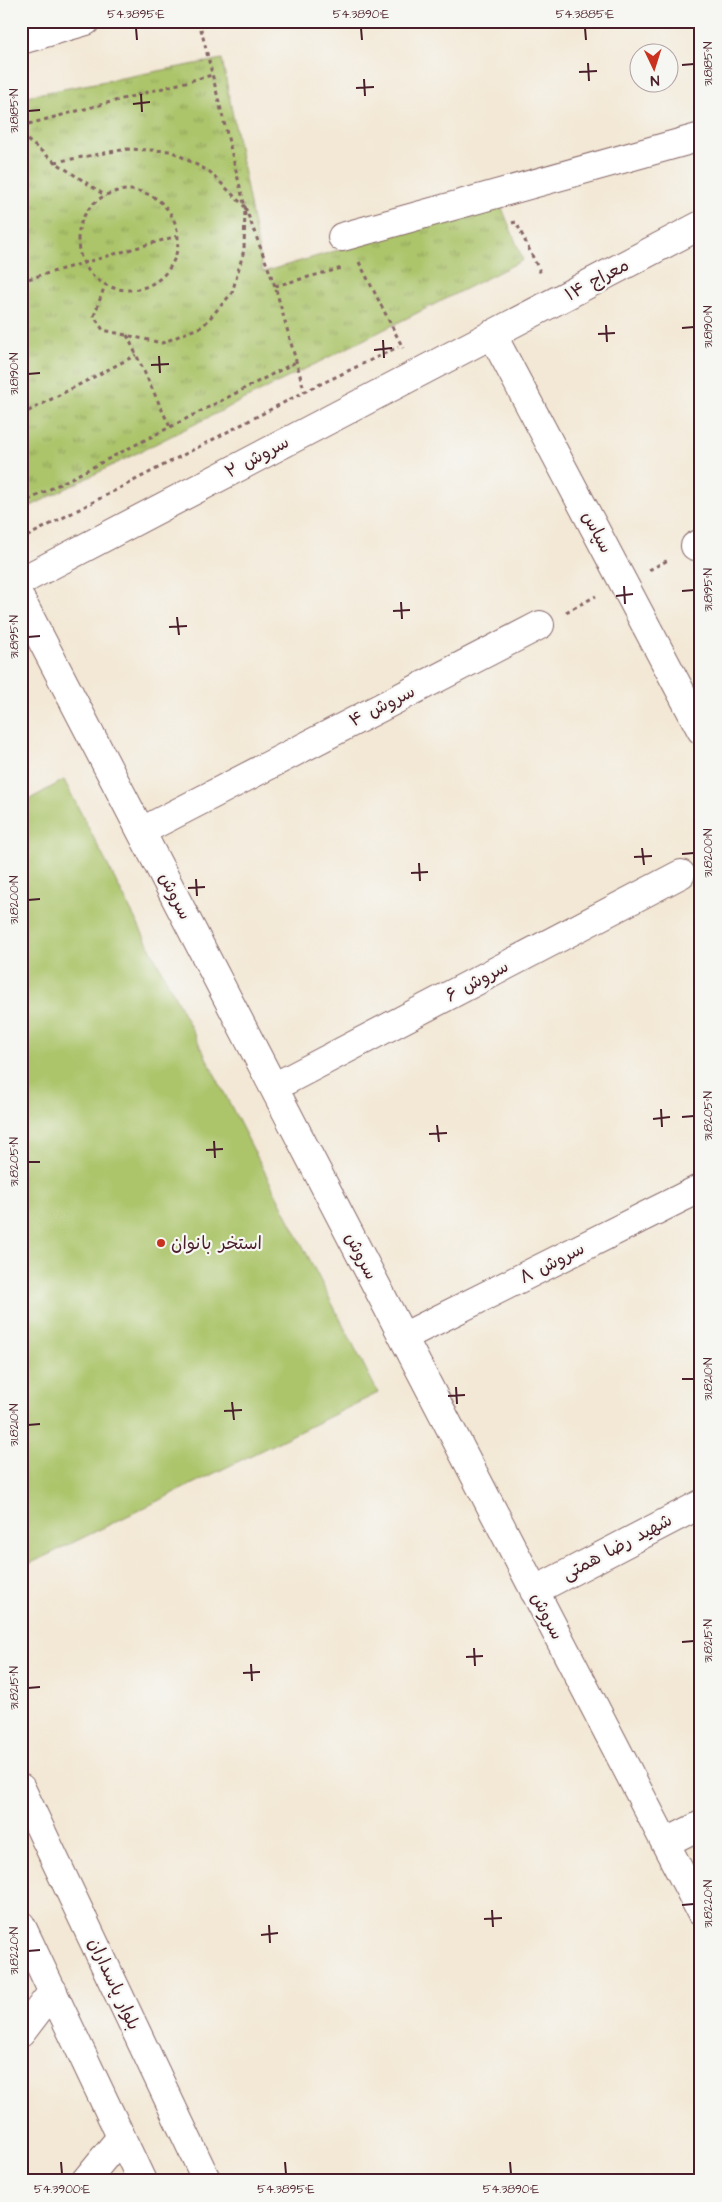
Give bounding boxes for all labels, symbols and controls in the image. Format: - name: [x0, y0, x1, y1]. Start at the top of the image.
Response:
- text: 54.3895°E: [107, 6, 165, 23]
- text: 54.3890°E: [333, 6, 389, 23]
- text: 54.3885°E: [556, 6, 614, 23]
- text: 31.8185°N: [700, 41, 717, 87]
- north arrow: [630, 42, 680, 92]
- text: N: [650, 70, 660, 90]
- text: 31.8185°N: [6, 88, 23, 134]
- street label: معراج ۱۴: [560, 253, 634, 307]
- text: 31.8190°N: [700, 305, 717, 349]
- text: 31.8190°N: [6, 352, 23, 396]
- street label: سروش ۲: [220, 430, 294, 484]
- street label: سپاس: [576, 506, 618, 558]
- text: 31.8195°N: [700, 567, 717, 612]
- text: 31.8195°N: [6, 614, 23, 659]
- street label: سروش ۴: [345, 679, 419, 733]
- text: 31.8200°N: [700, 828, 717, 878]
- street label: سروش: [152, 868, 198, 924]
- text: 31.8200°N: [6, 875, 23, 925]
- street label: سروش ۶: [441, 954, 513, 1008]
- text: 31.8205°N: [700, 1090, 717, 1141]
- text: 31.8205°N: [6, 1136, 23, 1187]
- street label: سروش: [338, 1228, 384, 1284]
- place label: استخر بانوان: [171, 1231, 262, 1256]
- street label: سروش ۸: [515, 1236, 589, 1290]
- marker: استخر بانوان: [155, 1237, 167, 1249]
- text: 31.8210°N: [700, 1357, 717, 1401]
- text: 31.8210°N: [6, 1403, 23, 1447]
- street label: شهید رضا همتی: [558, 1507, 676, 1587]
- street label: سروش: [524, 1588, 570, 1644]
- text: 31.8215°N: [700, 1618, 717, 1663]
- text: 31.8215°N: [6, 1665, 23, 1710]
- text: 31.8220°N: [700, 1879, 717, 1928]
- text: 31.8220°N: [6, 1926, 23, 1975]
- street label: بلوار پاسداران: [82, 1934, 146, 2034]
- text: 54.3900°E: [34, 2181, 90, 2198]
- text: 54.3895°E: [257, 2181, 315, 2198]
- text: 54.3890°E: [483, 2181, 539, 2198]

